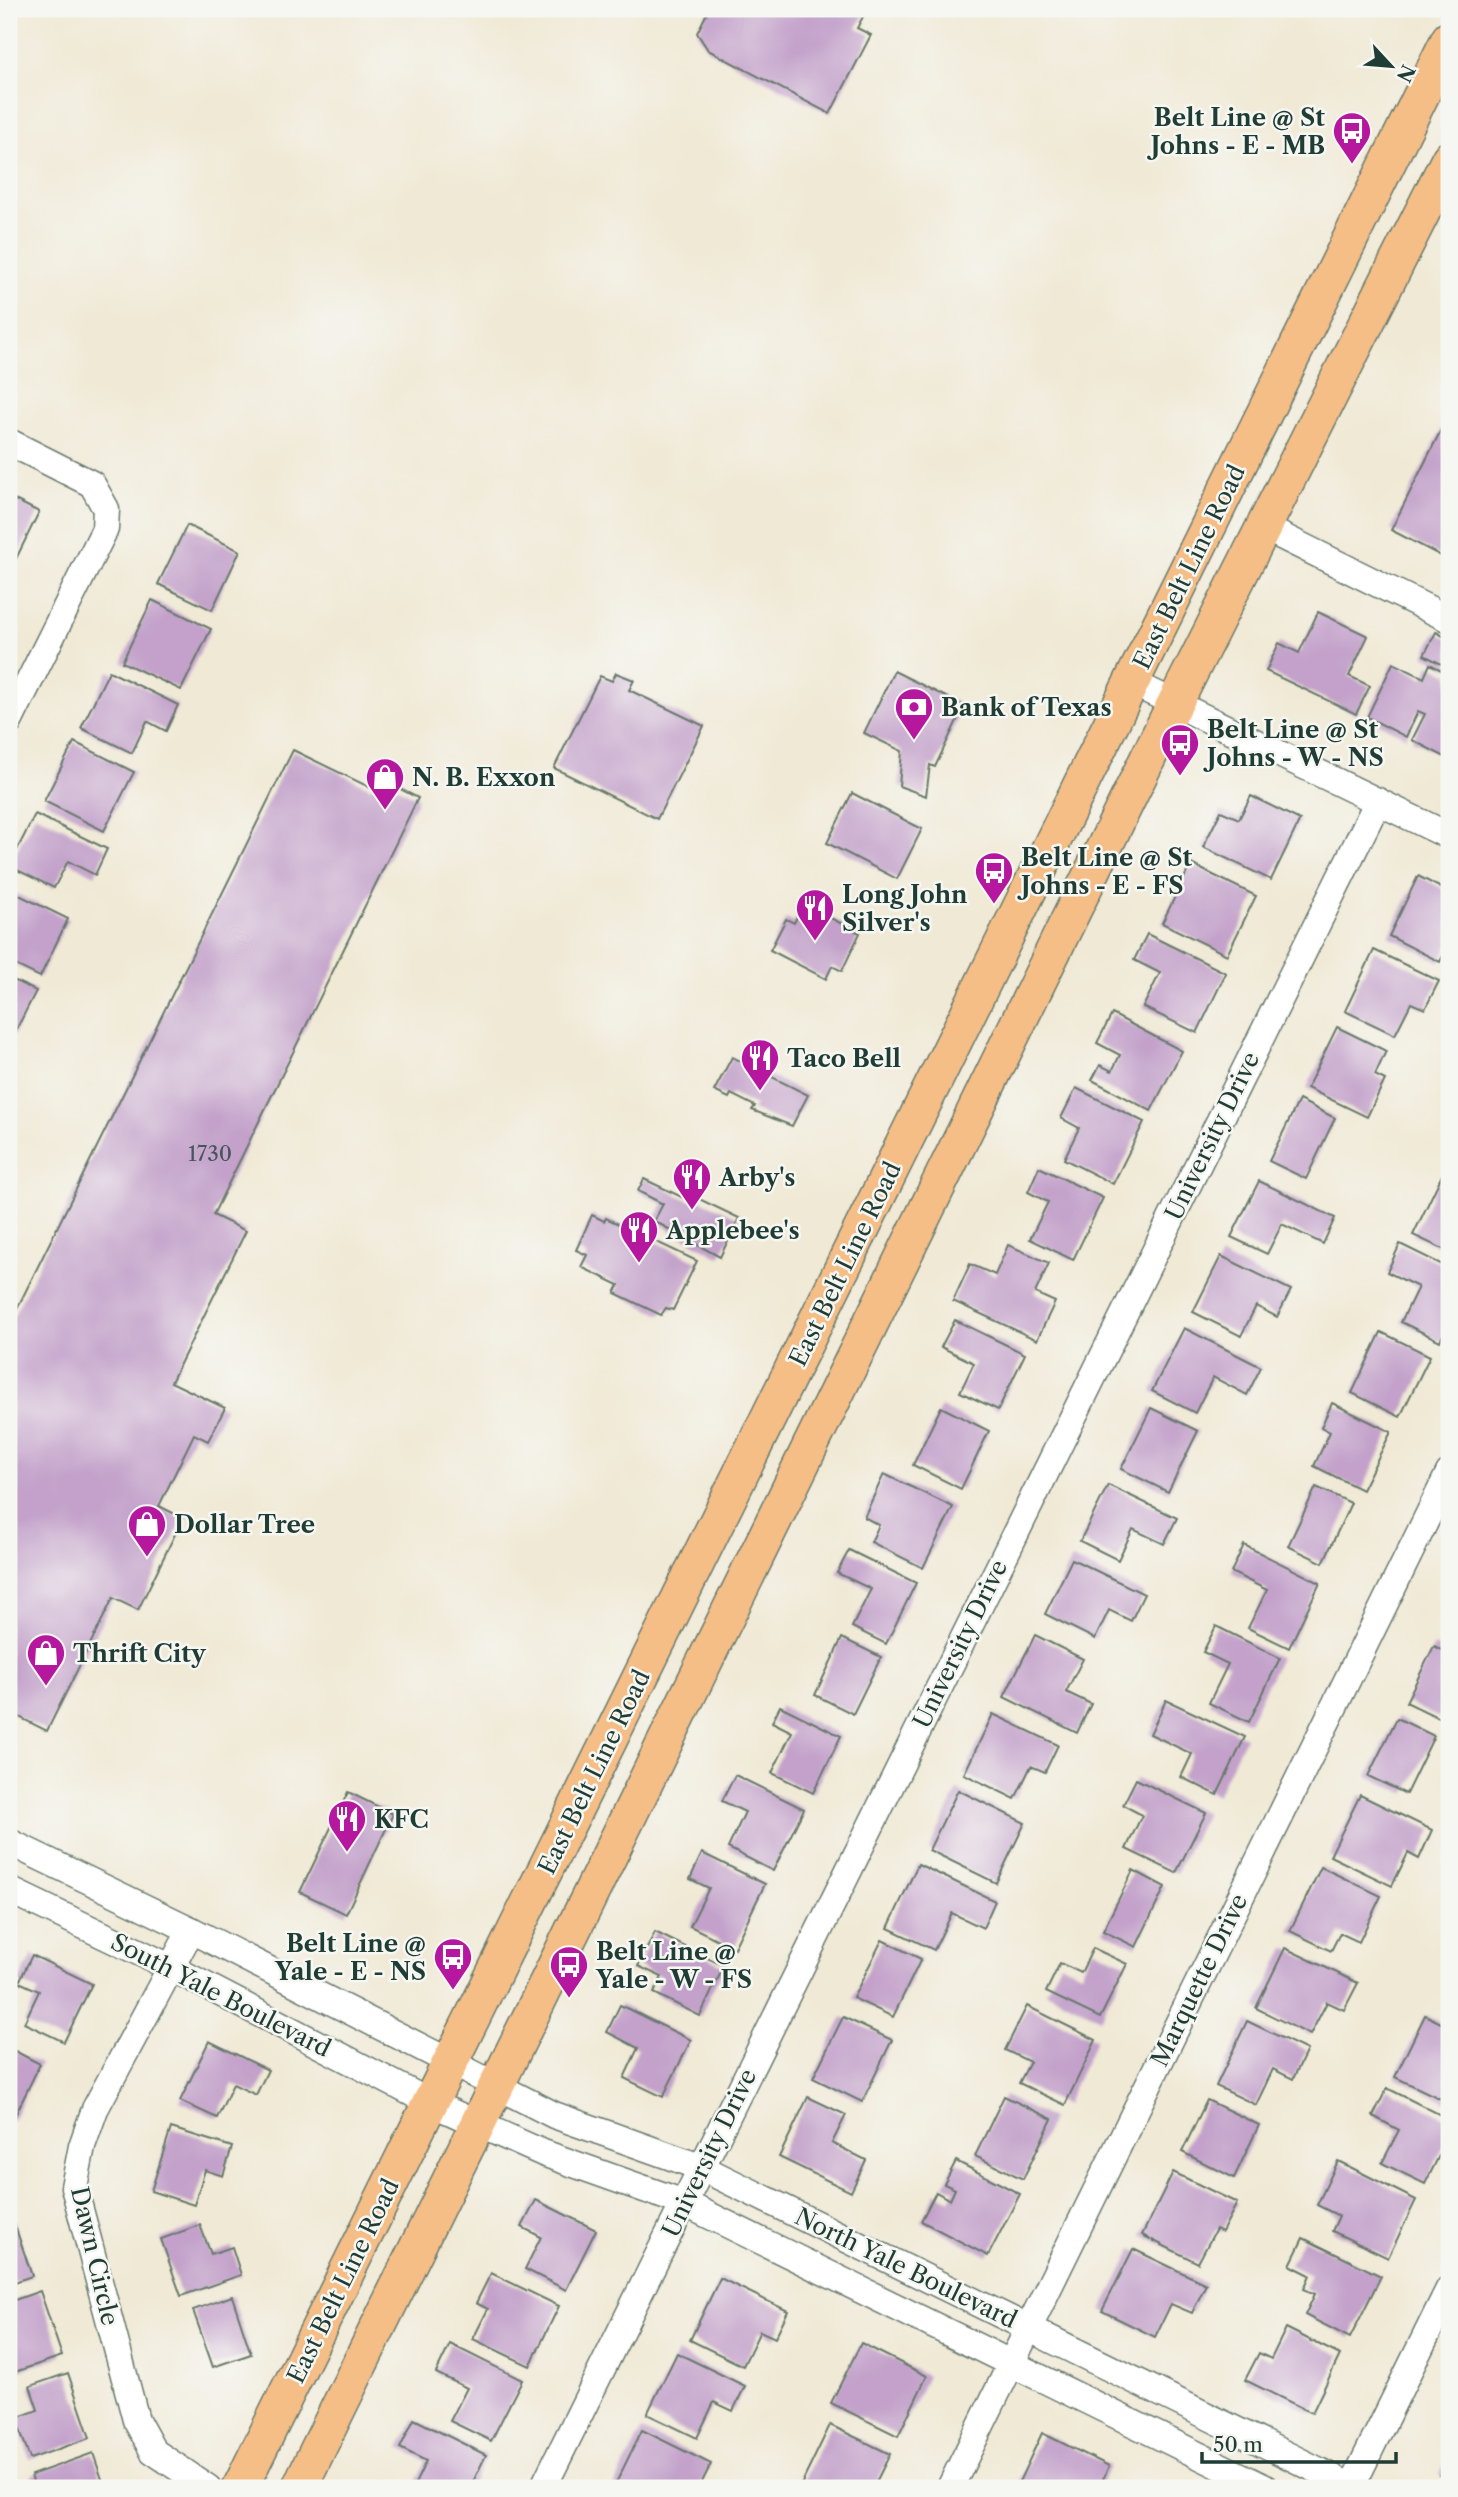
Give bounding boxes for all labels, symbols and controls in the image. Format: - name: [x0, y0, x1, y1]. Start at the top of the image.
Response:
- north arrow: [1356, 32, 1426, 102]
- text: N: [1392, 61, 1420, 86]
- place label: Belt Line @ St Johns - E - MB: [1147, 103, 1325, 160]
- bus stop icon: Belt Line @ St Johns - E - MB: [1331, 110, 1373, 165]
- street label: East Belt Line Road: [1127, 460, 1251, 674]
- bank icon: Bank of Texas: [893, 686, 935, 741]
- place label: Bank of Texas: [941, 693, 1112, 722]
- place label: Belt Line @ St Johns - W - NS: [1203, 715, 1384, 772]
- bus stop icon: Belt Line @ St Johns - W - NS: [1159, 722, 1201, 777]
- shop icon: N. B. Exxon: [364, 756, 406, 811]
- place label: N. B. Exxon: [412, 763, 556, 792]
- place label: Belt Line @ St Johns - E - FS: [1017, 843, 1192, 900]
- bus stop icon: Belt Line @ St Johns - E - FS: [973, 850, 1015, 905]
- place label: Long John Silver's: [842, 880, 968, 937]
- restaurant icon: Long John Silver's: [794, 887, 836, 942]
- restaurant icon: Taco Bell: [739, 1037, 781, 1092]
- place label: Taco Bell: [787, 1044, 901, 1073]
- street label: University Drive: [1159, 1047, 1265, 1225]
- house number: 1730: [188, 1141, 232, 1166]
- restaurant icon: Arby's: [671, 1156, 713, 1211]
- street label: East Belt Line Road: [783, 1157, 907, 1371]
- place label: Arby's: [718, 1163, 795, 1192]
- restaurant icon: Applebee's: [618, 1209, 660, 1264]
- place label: Applebee's: [665, 1216, 800, 1245]
- shop icon: Dollar Tree: [126, 1503, 168, 1558]
- place label: Dollar Tree: [174, 1510, 315, 1539]
- street label: University Drive: [907, 1555, 1013, 1733]
- shop icon: Thrift City: [25, 1632, 67, 1687]
- place label: Thrift City: [73, 1639, 207, 1668]
- street label: East Belt Line Road: [532, 1665, 656, 1879]
- restaurant icon: KFC: [326, 1798, 368, 1853]
- place label: KFC: [374, 1805, 429, 1834]
- street label: Marquette Drive: [1145, 1889, 1253, 2071]
- street label: South Yale Boulevard: [106, 1927, 336, 2063]
- place label: Belt Line @ Yale - E - NS: [274, 1929, 426, 1986]
- bus stop icon: Belt Line @ Yale - E - NS: [432, 1936, 474, 1991]
- place label: Belt Line @ Yale - W - FS: [595, 1937, 752, 1994]
- bus stop icon: Belt Line @ Yale - W - FS: [548, 1944, 590, 1999]
- street label: University Drive: [656, 2064, 762, 2242]
- street label: East Belt Line Road: [281, 2174, 405, 2388]
- street label: Dawn Circle: [65, 2184, 125, 2328]
- street label: North Yale Boulevard: [790, 2202, 1022, 2334]
- scale bar: [1202, 2420, 1397, 2464]
- text: 50 m: [1213, 2432, 1263, 2457]

